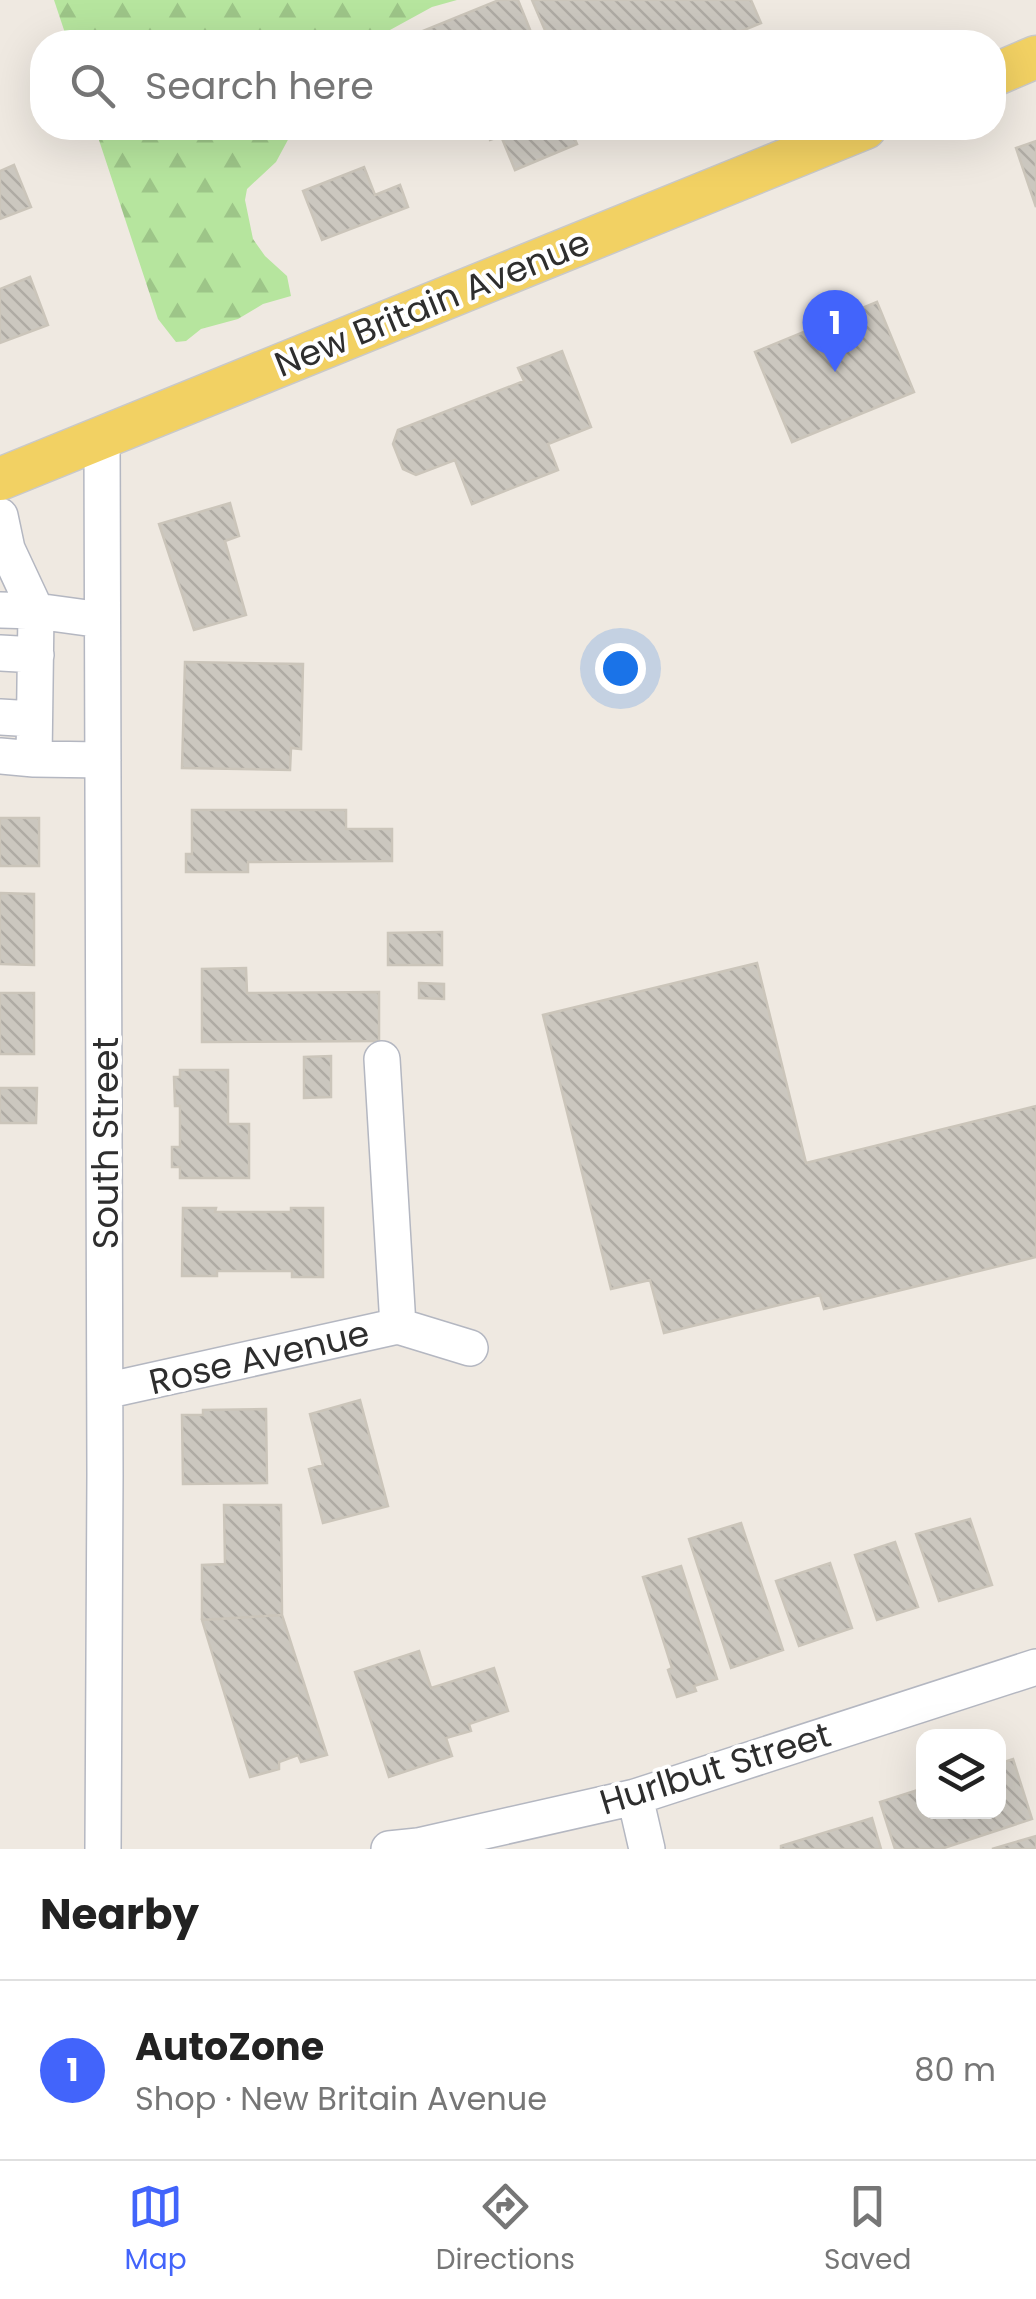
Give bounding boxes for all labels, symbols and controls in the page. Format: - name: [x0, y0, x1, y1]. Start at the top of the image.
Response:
- search box: [30, 30, 1006, 140]
- icon: search: [65, 58, 120, 113]
- text: Search here: [145, 59, 374, 112]
- street label: New Britain Avenue: [267, 217, 597, 389]
- pin: 1: [802, 290, 868, 372]
- your location: [595, 643, 646, 694]
- street label: South Street: [81, 1037, 130, 1249]
- street label: Rose Avenue: [144, 1308, 374, 1406]
- street label: Hurlbut Street: [594, 1710, 836, 1826]
- map controls: [916, 1729, 1006, 1819]
- button: layers: [916, 1729, 1006, 1819]
- text: Nearby: [40, 1885, 199, 1944]
- text: AutoZone: [135, 2020, 324, 2073]
- text: 1: [66, 2047, 79, 2092]
- text: 80 m: [914, 2047, 996, 2092]
- text: Shop · New Britain Avenue: [135, 2076, 547, 2121]
- tab: Map: [125, 2179, 187, 2281]
- tab: Directions: [436, 2179, 575, 2281]
- tab: Saved: [824, 2179, 911, 2281]

